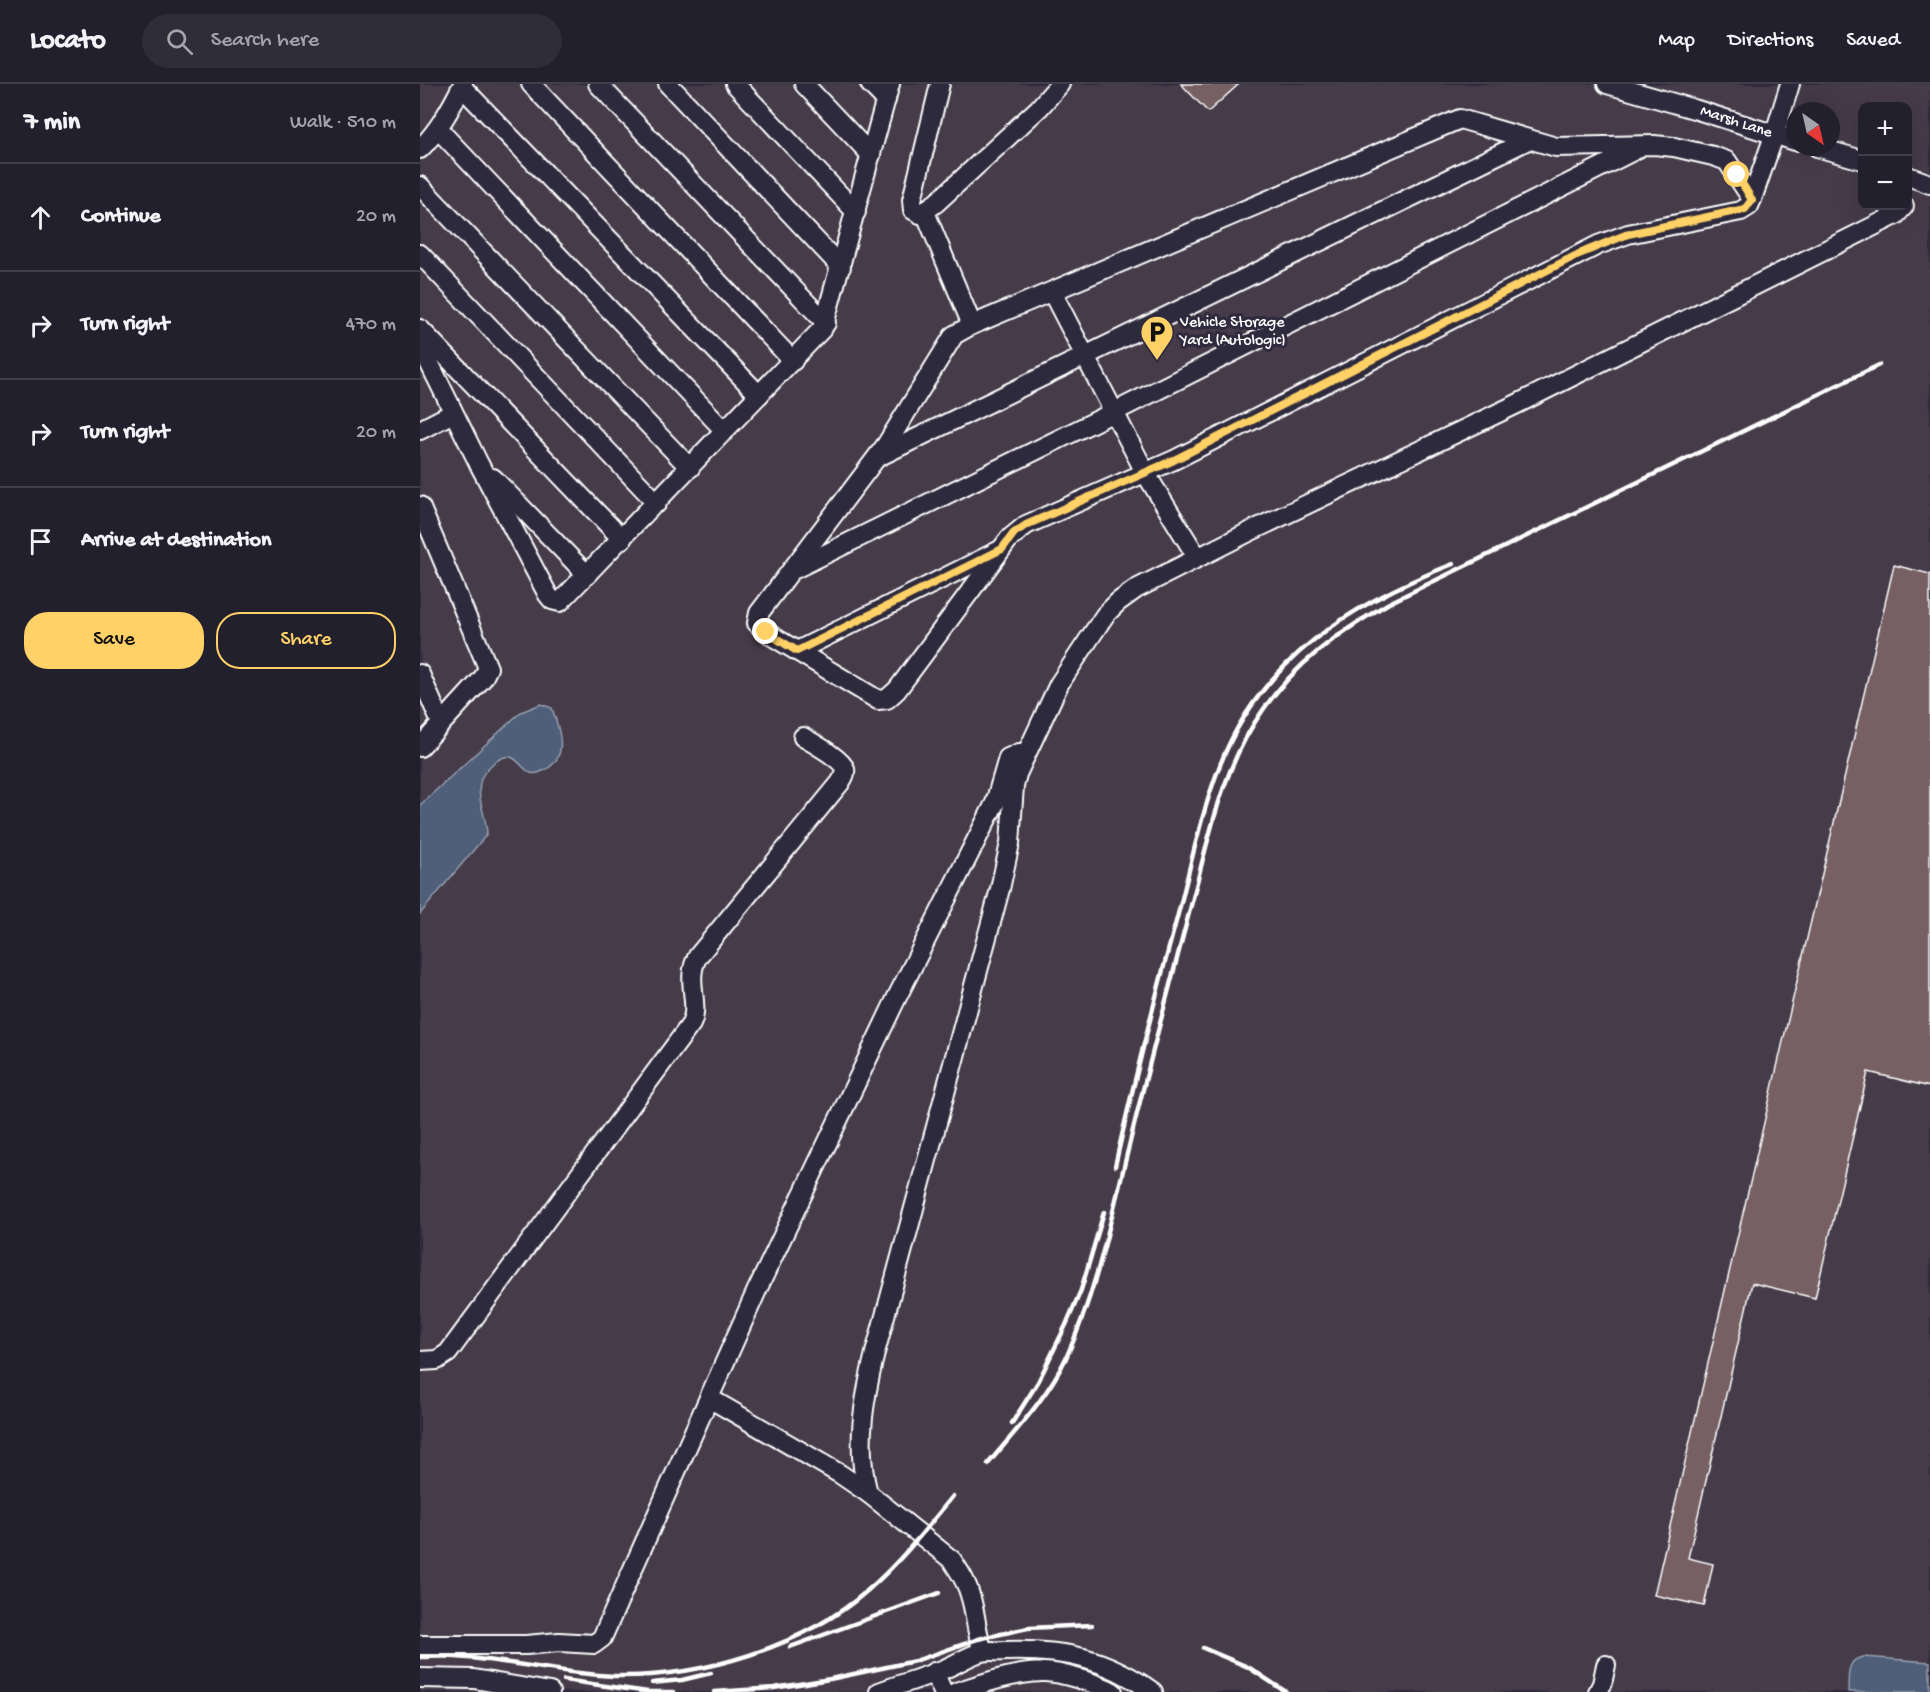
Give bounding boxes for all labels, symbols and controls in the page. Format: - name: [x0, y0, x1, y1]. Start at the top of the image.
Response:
- search box: [142, 14, 562, 68]
- text: Locato: [30, 25, 106, 58]
- icon: search: [163, 25, 196, 58]
- text: Search here: [211, 28, 319, 54]
- text: Map: [1658, 29, 1695, 54]
- text: Directions: [1728, 29, 1813, 54]
- text: Saved: [1846, 29, 1900, 54]
- street label: Marsh Lane: [1698, 102, 1775, 144]
- north arrow: [1786, 102, 1840, 156]
- map controls: [1858, 102, 1912, 210]
- button: +: [1858, 102, 1912, 156]
- text: 7 min: [24, 108, 80, 139]
- text: Walk · 510 m: [290, 112, 396, 135]
- button: −: [1858, 156, 1912, 210]
- route start: [1723, 161, 1749, 187]
- icon: ahead: [24, 201, 57, 234]
- text: Continue: [81, 204, 161, 230]
- text: 20 m: [356, 206, 396, 229]
- icon: right: [24, 309, 57, 342]
- text: Turn right: [81, 312, 169, 338]
- text: 470 m: [346, 314, 396, 337]
- parking icon: Vehicle Storage Yard (Autologic): [1139, 314, 1175, 361]
- place label: Vehicle Storage Yard (Autologic): [1178, 314, 1286, 351]
- icon: right: [24, 417, 57, 450]
- text: Turn right: [81, 420, 169, 446]
- text: 20 m: [356, 422, 396, 445]
- icon: arrive: [24, 525, 57, 558]
- text: Arrive at destination: [81, 528, 271, 554]
- button: Save: [24, 612, 204, 669]
- button: Share: [216, 612, 396, 669]
- route end: [752, 618, 778, 644]

